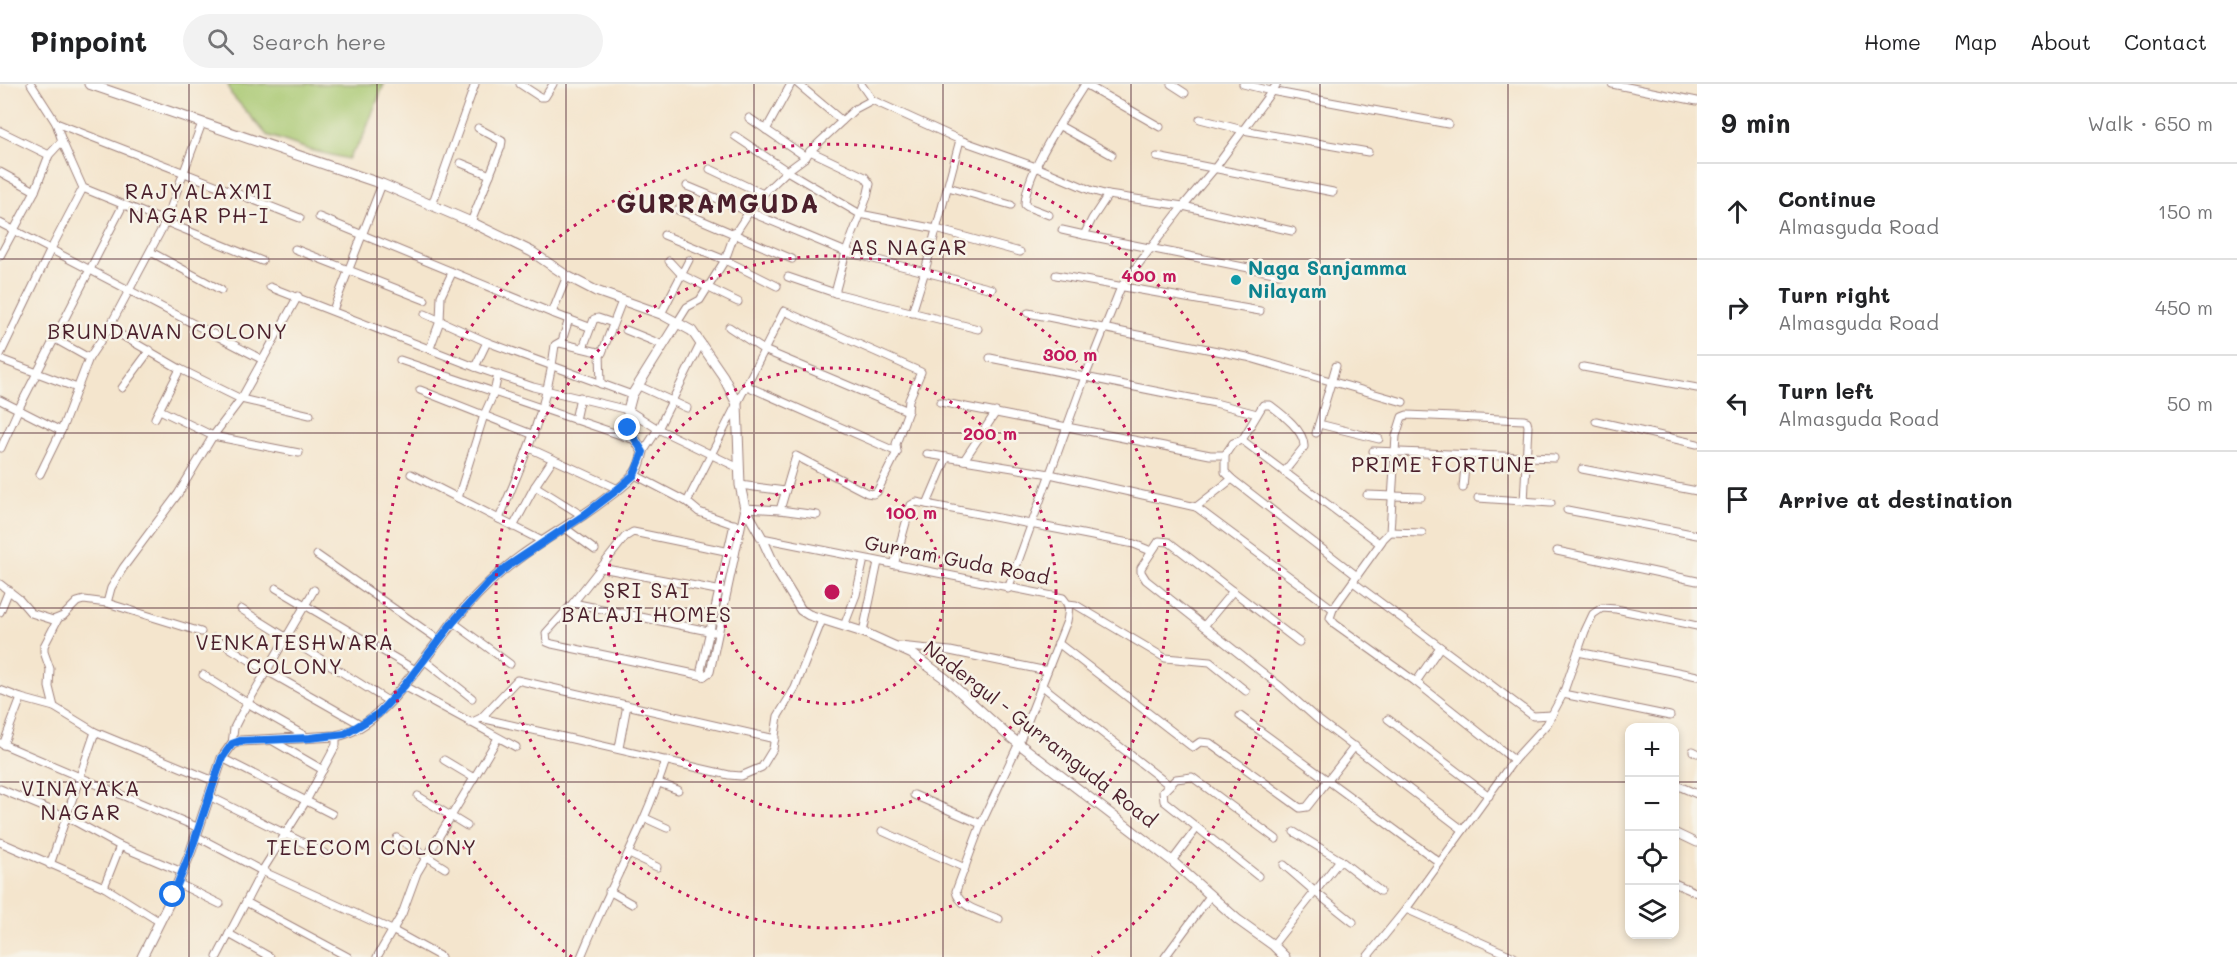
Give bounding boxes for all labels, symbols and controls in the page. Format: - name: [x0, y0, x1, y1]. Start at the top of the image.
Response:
- search box: [183, 14, 603, 68]
- text: Pinpoint: [30, 23, 147, 59]
- icon: search: [204, 25, 237, 58]
- text: Search here: [252, 27, 386, 56]
- text: Home: [1864, 28, 1921, 55]
- text: Map: [1954, 28, 1997, 55]
- text: About: [2030, 28, 2091, 55]
- text: Contact: [2124, 28, 2207, 55]
- text: 9 min: [1721, 106, 1790, 140]
- text: Walk · 650 m: [2087, 110, 2213, 136]
- district label: RAJYALAXMI NAGAR PH-I: [125, 177, 273, 228]
- text: Continue: [1778, 184, 1876, 213]
- district label: GURRAMGUDA: [616, 186, 820, 220]
- icon: ahead: [1721, 195, 1754, 228]
- text: 150 m: [2158, 198, 2213, 224]
- text: Almasguda Road: [1778, 213, 1939, 239]
- district label: AS NAGAR: [850, 233, 968, 260]
- place label: Naga Sanjamma Nilayam: [1248, 254, 1407, 303]
- text: 400 m: [1121, 263, 1177, 287]
- marker: Naga Sanjamma Nilayam: [1229, 273, 1243, 287]
- text: Turn right: [1778, 280, 1890, 309]
- icon: right: [1721, 291, 1754, 324]
- text: 450 m: [2155, 294, 2213, 320]
- text: Almasguda Road: [1778, 309, 1939, 335]
- district label: BRUNDAVAN COLONY: [47, 317, 289, 344]
- text: 300 m: [1043, 342, 1097, 366]
- text: Turn left: [1778, 376, 1874, 405]
- icon: left: [1721, 387, 1754, 420]
- text: 50 m: [2167, 390, 2213, 416]
- text: Almasguda Road: [1778, 405, 1939, 431]
- route end: [614, 414, 640, 440]
- text: 200 m: [963, 421, 1017, 445]
- district label: PRIME FORTUNE: [1351, 450, 1537, 477]
- icon: arrive: [1721, 483, 1754, 516]
- text: Arrive at destination: [1778, 485, 2013, 514]
- text: 100 m: [885, 500, 937, 524]
- street label: Gurram Guda Road: [863, 528, 1052, 590]
- district label: SRI SAI BALAJI HOMES: [562, 576, 732, 627]
- centre of rings: [822, 582, 842, 602]
- district label: VENKATESHWARA COLONY: [195, 628, 395, 679]
- street label: Nadergul - Gurramguda Road: [919, 634, 1163, 833]
- map controls: [1625, 723, 1679, 939]
- button: +: [1625, 723, 1679, 777]
- district label: VINAYAKA NAGAR: [21, 774, 141, 825]
- button: −: [1625, 777, 1679, 831]
- button: locate: [1625, 831, 1679, 885]
- district label: TELECOM COLONY: [266, 833, 478, 860]
- route start: [159, 881, 185, 907]
- button: layers: [1625, 885, 1679, 939]

